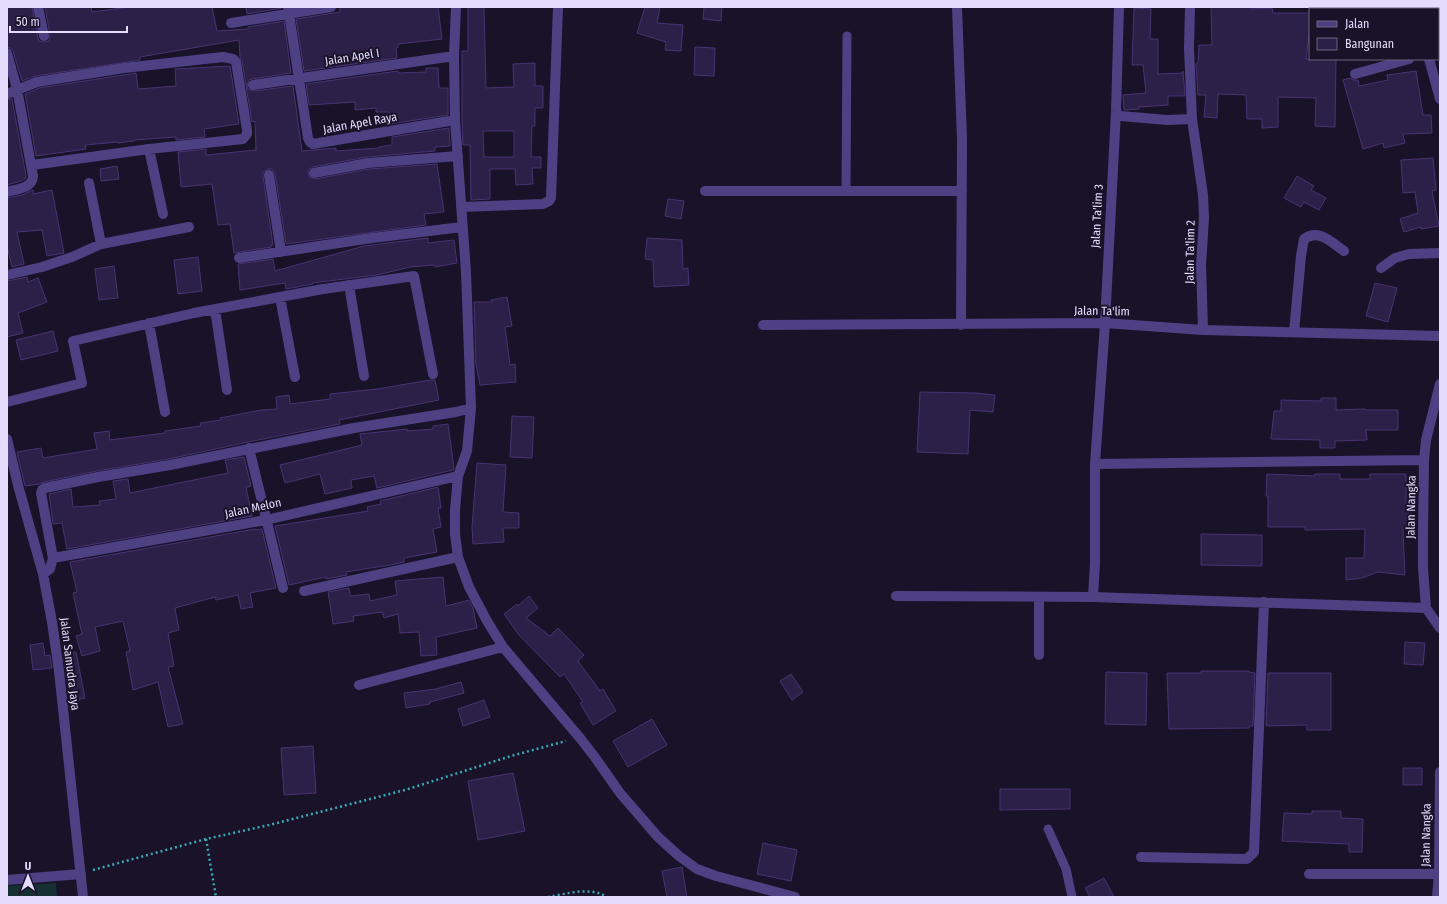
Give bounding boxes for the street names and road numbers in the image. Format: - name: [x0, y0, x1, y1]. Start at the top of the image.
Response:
- street label: Jalan Apel I: [324, 46, 380, 68]
- street label: Jalan Apel Raya: [322, 110, 398, 136]
- street label: Jalan Ta'lim 3: [1088, 184, 1106, 248]
- street label: Jalan Ta'lim 2: [1182, 220, 1198, 284]
- street label: Jalan Ta'lim: [1074, 304, 1130, 318]
- street label: Jalan Nangka: [1403, 475, 1419, 539]
- street label: Jalan Melon: [223, 495, 283, 521]
- street label: Jalan Samudra Jaya: [57, 617, 83, 711]
- street label: Jalan Nangka: [1418, 803, 1434, 867]

